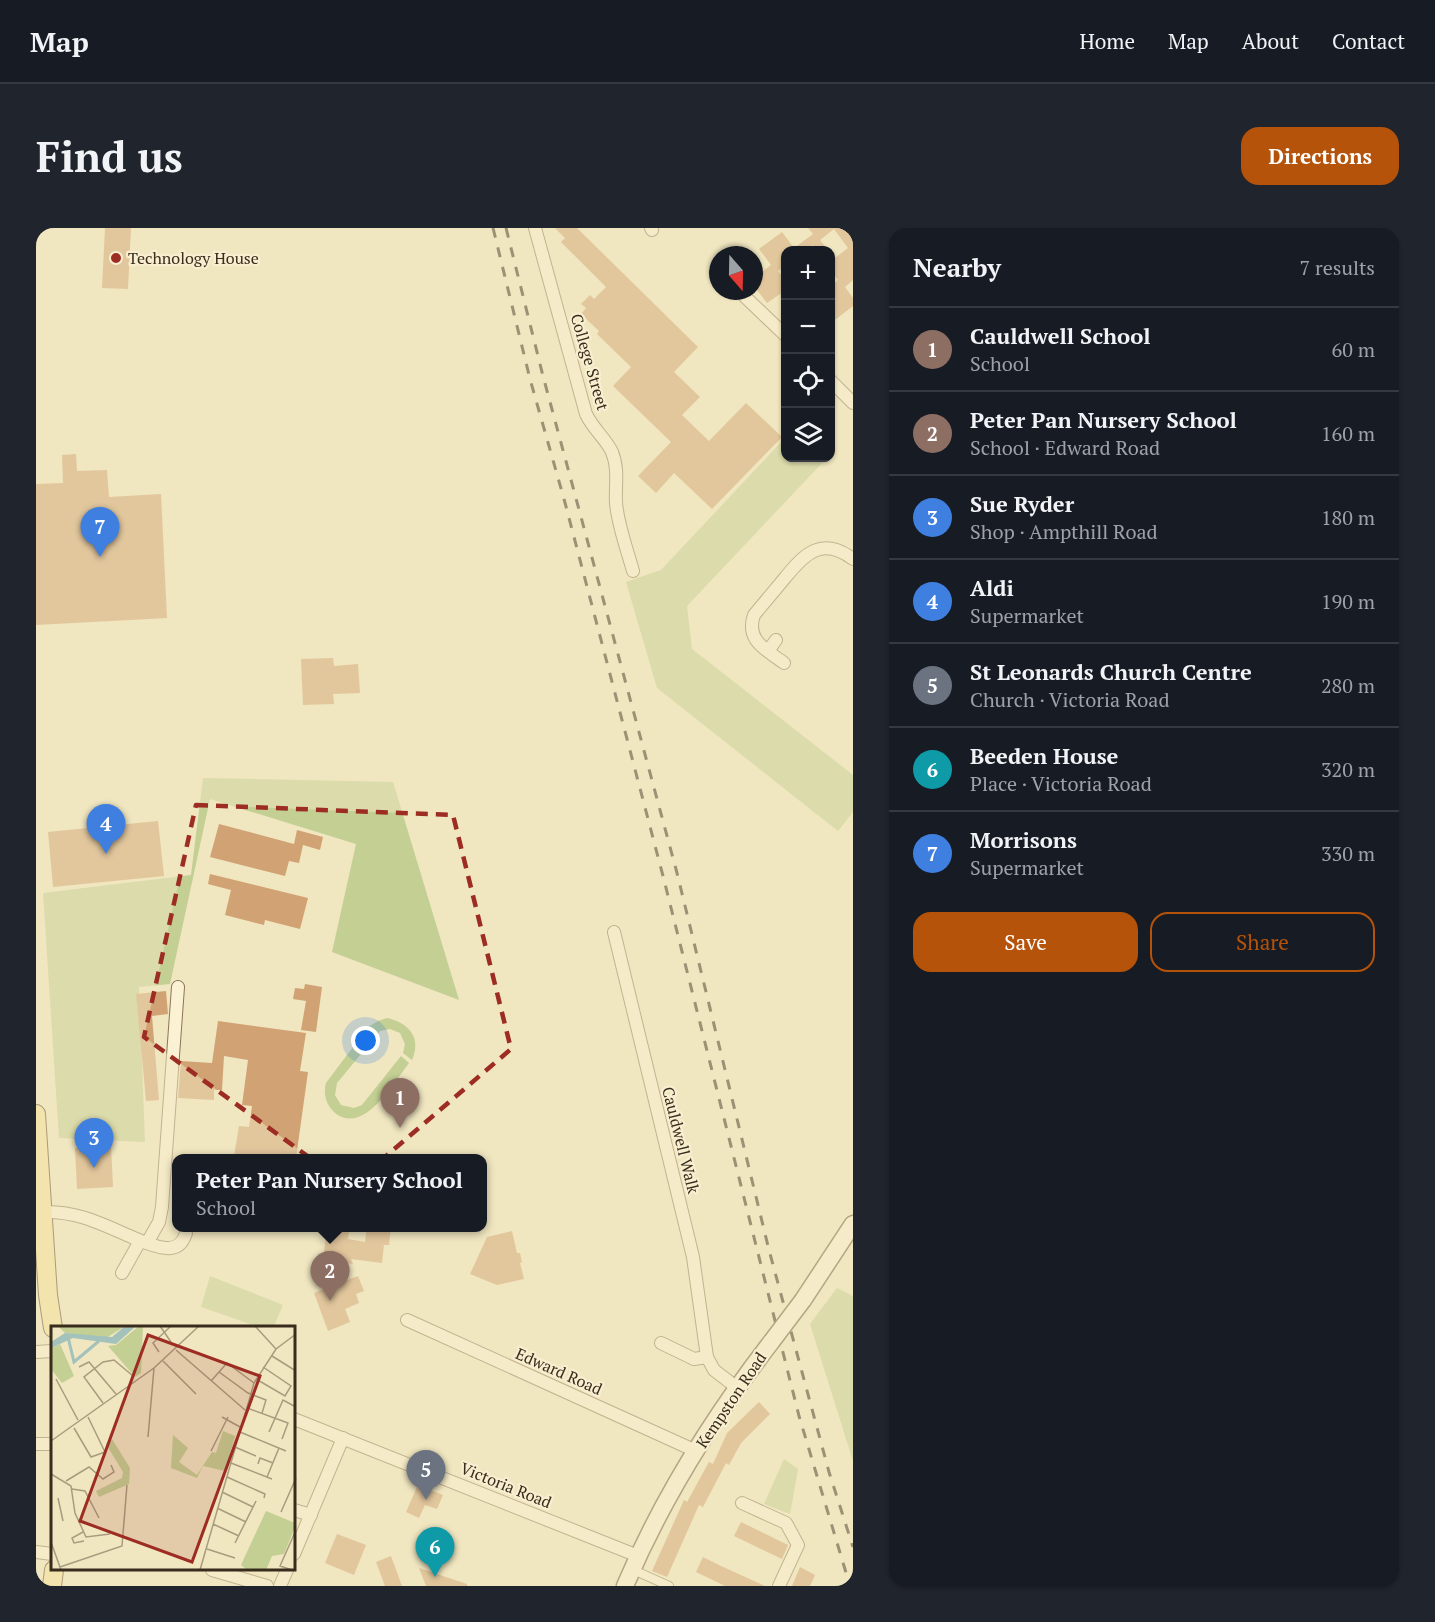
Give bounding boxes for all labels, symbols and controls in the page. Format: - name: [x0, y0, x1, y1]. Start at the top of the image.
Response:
- text: Map: [30, 23, 89, 60]
- text: Home: [1079, 27, 1135, 55]
- text: Map: [1168, 27, 1209, 55]
- text: About: [1242, 27, 1299, 55]
- text: Contact: [1332, 27, 1405, 55]
- button: Directions: [1241, 127, 1399, 185]
- text: Find us: [36, 128, 183, 184]
- north arrow: [709, 246, 763, 300]
- map controls: [781, 246, 835, 462]
- button: +: [781, 246, 835, 300]
- place label: Technology House: [128, 247, 259, 269]
- text: Nearby: [913, 250, 1001, 284]
- marker: Technology House: [109, 251, 123, 265]
- text: 7 results: [1300, 254, 1375, 281]
- button: −: [781, 300, 835, 354]
- street label: College Street: [566, 311, 614, 413]
- text: Cauldwell School: [970, 321, 1151, 350]
- text: 1: [927, 336, 938, 363]
- text: 60 m: [1332, 336, 1375, 363]
- text: School: [970, 350, 1030, 377]
- button: locate: [781, 354, 835, 408]
- text: Peter Pan Nursery School: [970, 405, 1237, 434]
- button: layers: [781, 408, 835, 462]
- text: 2: [927, 420, 938, 447]
- text: 160 m: [1321, 420, 1375, 447]
- text: School · Edward Road: [970, 434, 1160, 461]
- text: Sue Ryder: [970, 489, 1074, 518]
- text: 3: [927, 504, 938, 531]
- text: 180 m: [1321, 504, 1375, 531]
- pin: 7: [80, 508, 120, 557]
- text: Shop · Ampthill Road: [970, 518, 1158, 545]
- text: Aldi: [970, 573, 1014, 602]
- text: 4: [927, 588, 938, 615]
- text: 190 m: [1321, 588, 1375, 615]
- text: Supermarket: [970, 602, 1084, 629]
- text: St Leonards Church Centre: [970, 657, 1252, 686]
- text: 5: [927, 672, 938, 699]
- text: 280 m: [1321, 672, 1375, 699]
- text: Church · Victoria Road: [970, 686, 1170, 713]
- text: Beeden House: [970, 741, 1118, 770]
- text: 6: [927, 756, 938, 783]
- text: 320 m: [1321, 756, 1375, 783]
- text: Place · Victoria Road: [970, 770, 1152, 797]
- pin: 4: [86, 804, 126, 854]
- text: Morrisons: [970, 825, 1077, 854]
- text: 7: [927, 840, 938, 867]
- text: 330 m: [1321, 840, 1375, 867]
- text: Supermarket: [970, 854, 1084, 881]
- button: Save: [913, 912, 1138, 972]
- button: Share: [1150, 912, 1375, 972]
- your location: [351, 1026, 380, 1055]
- pin: 1: [380, 1078, 420, 1128]
- street label: Cauldwell Walk: [657, 1084, 705, 1196]
- pin: 3: [74, 1118, 114, 1168]
- popup: [172, 1154, 487, 1232]
- text: Peter Pan Nursery School: [196, 1165, 463, 1194]
- text: School: [196, 1194, 256, 1221]
- pin: 2: [310, 1252, 350, 1301]
- inset map: [51, 1326, 296, 1571]
- street label: Edward Road: [512, 1342, 606, 1400]
- street label: Kempston Road: [691, 1348, 771, 1452]
- pin: 5: [406, 1450, 446, 1500]
- street label: Victoria Road: [457, 1457, 555, 1513]
- pin: 6: [416, 1528, 454, 1577]

